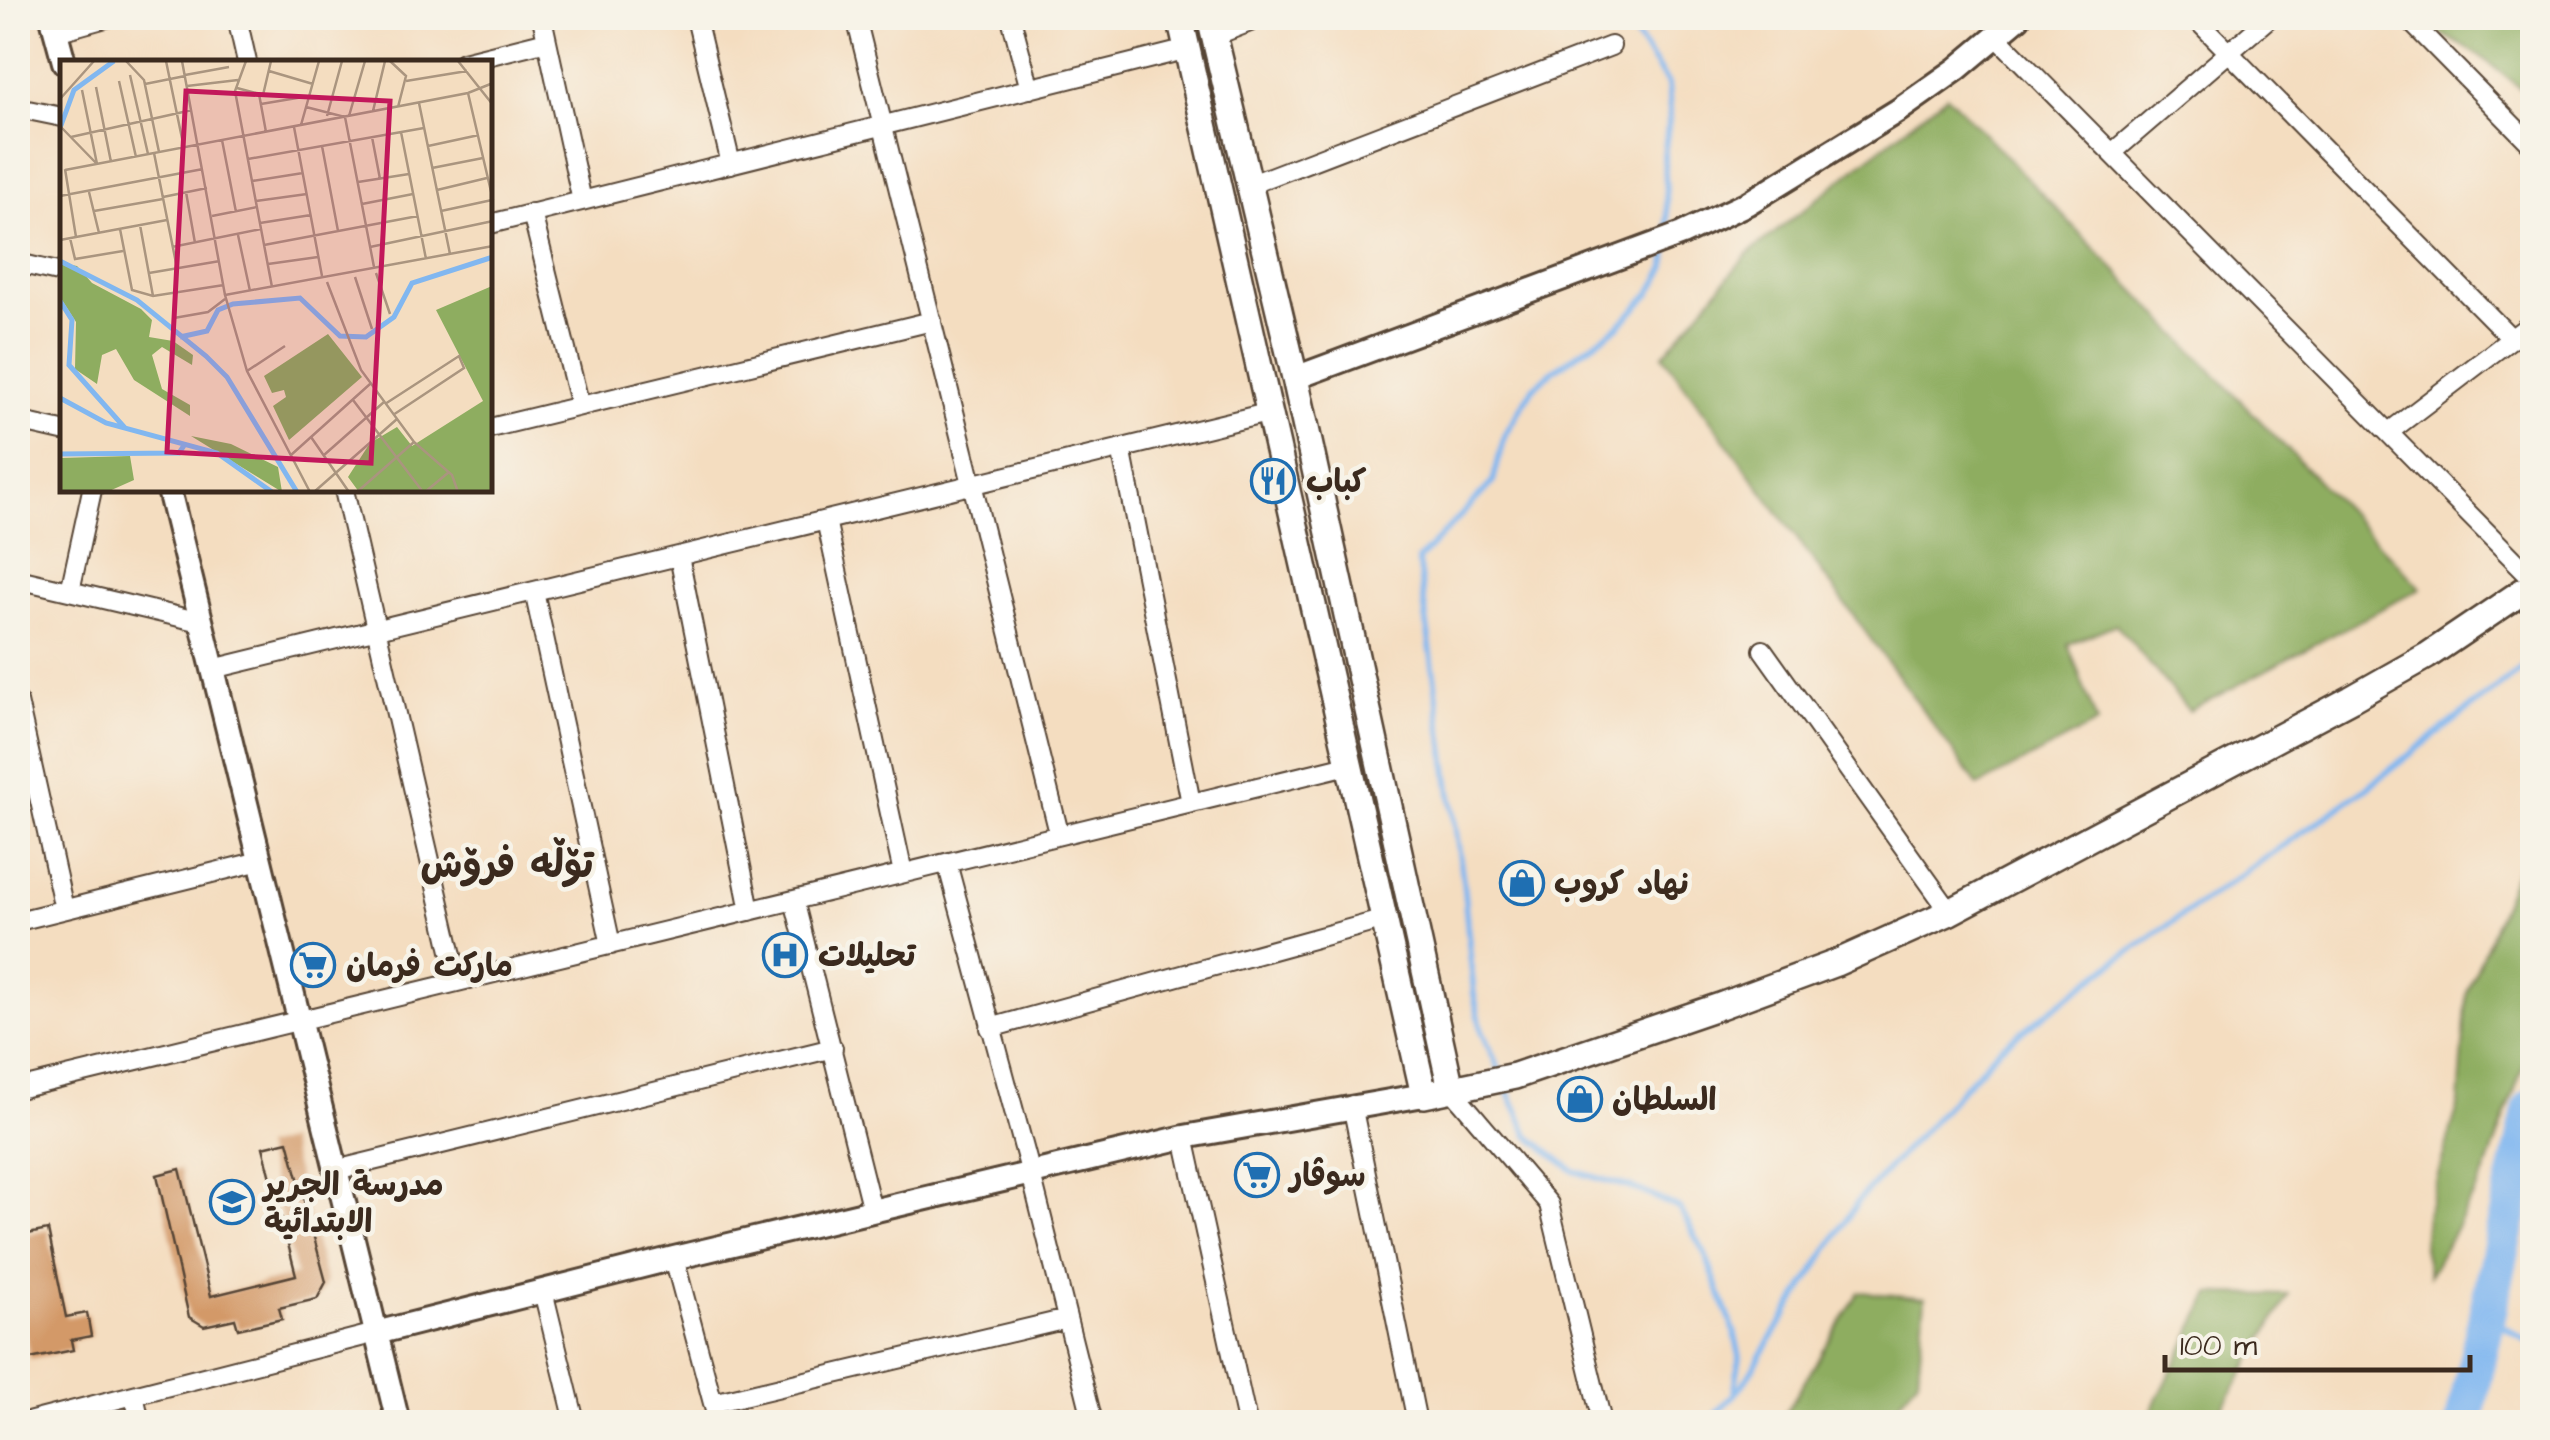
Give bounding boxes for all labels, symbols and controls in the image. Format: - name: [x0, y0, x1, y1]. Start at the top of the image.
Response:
- inset map: [60, 60, 492, 492]
- restaurant icon: كباب: [1250, 458, 1296, 504]
- place label: كباب: [1306, 460, 1366, 505]
- district label: تۆڵە فرۆش: [420, 837, 596, 892]
- shop icon: نهاد كروب: [1499, 860, 1545, 906]
- place label: نهاد كروب: [1554, 862, 1691, 907]
- hospital icon: تحلیلات: [762, 932, 808, 978]
- place label: تحلیلات: [818, 934, 917, 979]
- supermarket icon: مارکت فرمان: [290, 942, 336, 988]
- place label: مارکت فرمان: [346, 944, 513, 989]
- shop icon: السلطان: [1557, 1076, 1603, 1122]
- place label: السلطان: [1612, 1078, 1717, 1123]
- supermarket icon: سوڤار: [1234, 1152, 1280, 1198]
- place label: سوڤار: [1287, 1154, 1366, 1199]
- place label: مدرسة الجرير الابتدائية: [261, 1163, 444, 1245]
- school or university icon: مدرسة الجرير الابتدائية: [209, 1179, 255, 1225]
- scale bar: [2165, 1310, 2470, 1372]
- text: 100 m: [2180, 1325, 2258, 1367]

